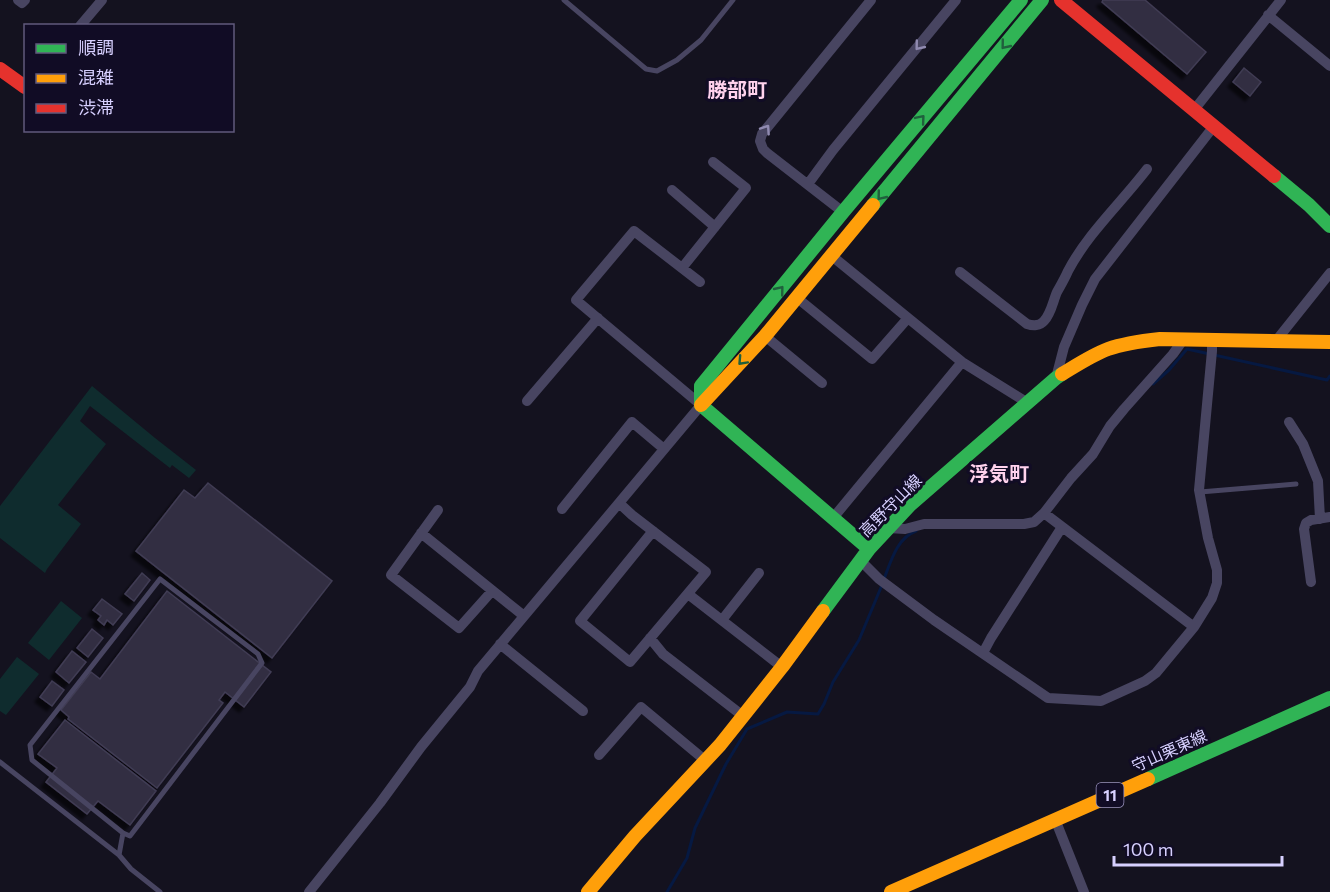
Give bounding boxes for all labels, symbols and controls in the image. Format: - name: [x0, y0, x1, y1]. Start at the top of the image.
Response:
- legend: [24, 24, 234, 132]
- text: 順調: [78, 36, 114, 58]
- one-way arrow: [1001, 38, 1012, 49]
- one-way arrow: [915, 39, 926, 50]
- text: 混雑: [78, 66, 114, 88]
- district label: 勝部町: [707, 77, 767, 101]
- text: 渋滞: [78, 96, 114, 118]
- one-way arrow: [914, 115, 925, 126]
- one-way arrow: [759, 125, 770, 136]
- one-way arrow: [877, 189, 888, 200]
- one-way arrow: [772, 286, 783, 297]
- one-way arrow: [738, 354, 749, 365]
- district label: 浮気町: [969, 461, 1029, 485]
- street label: 高野守山線: [855, 470, 925, 540]
- street label: 守山栗東線: [1129, 725, 1209, 775]
- road number: 11: [1096, 783, 1124, 807]
- scale bar: [1114, 829, 1282, 867]
- text: 100 m: [1123, 838, 1173, 860]

